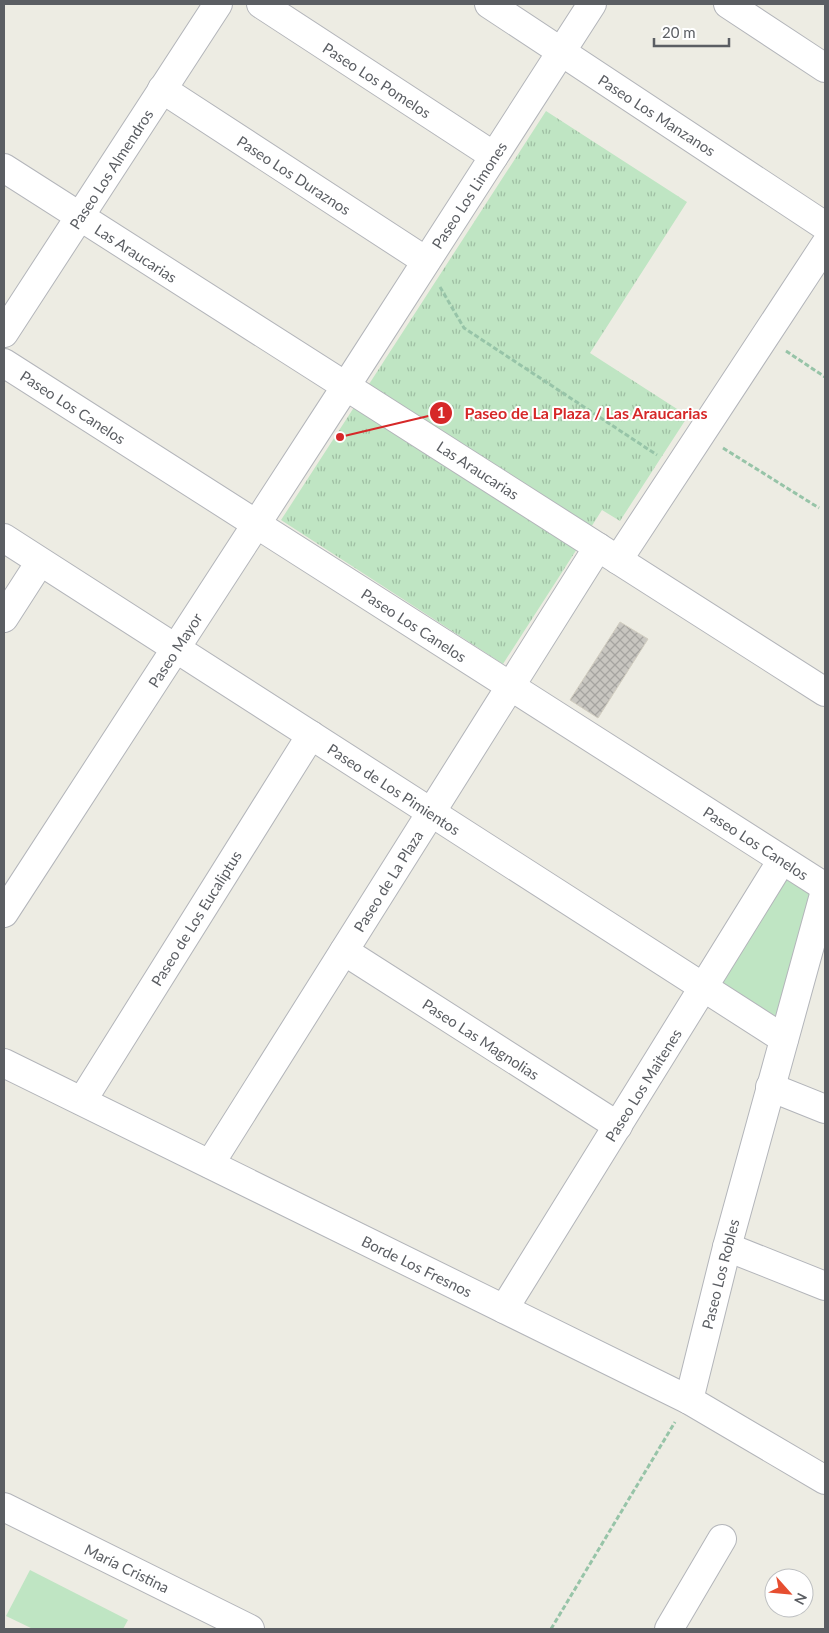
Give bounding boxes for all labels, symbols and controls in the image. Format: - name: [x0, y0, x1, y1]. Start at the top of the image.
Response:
- scale bar: [654, 15, 729, 47]
- text: 20 m: [662, 23, 696, 41]
- street label: Paseo Los Pomelos: [320, 38, 434, 122]
- street label: Paseo Los Manzanos: [595, 70, 719, 160]
- street label: Paseo Los Almendros: [66, 106, 156, 232]
- street label: Paseo Los Duraznos: [234, 132, 354, 218]
- street label: Paseo Los Limones: [428, 138, 510, 252]
- street label: Las Araucarias: [92, 220, 180, 286]
- street label: Paseo Los Canelos: [17, 366, 129, 448]
- callout: Paseo de La Plaza / Las Araucarias: [429, 397, 717, 428]
- text: 1: [437, 403, 445, 421]
- text: Paseo de La Plaza / Las Araucarias: [465, 403, 707, 422]
- street label: Las Araucarias: [434, 437, 522, 503]
- street label: Paseo Los Canelos: [358, 584, 470, 666]
- street label: Paseo Mayor: [144, 609, 206, 691]
- street label: Paseo de Los Pimientos: [324, 739, 464, 839]
- street label: Paseo Los Canelos: [700, 802, 812, 884]
- street label: Paseo de La Plaza: [350, 827, 426, 935]
- street label: Paseo de Los Eucaliptus: [147, 847, 245, 989]
- street label: Paseo Las Magnolias: [419, 995, 543, 1083]
- street label: Paseo Los Maitenes: [601, 1025, 685, 1145]
- street label: Paseo Los Robles: [698, 1217, 742, 1331]
- street label: Borde Los Fresnos: [359, 1232, 475, 1300]
- street label: María Cristina: [82, 1540, 172, 1596]
- north arrow: [764, 1568, 814, 1618]
- text: N: [791, 1590, 811, 1608]

